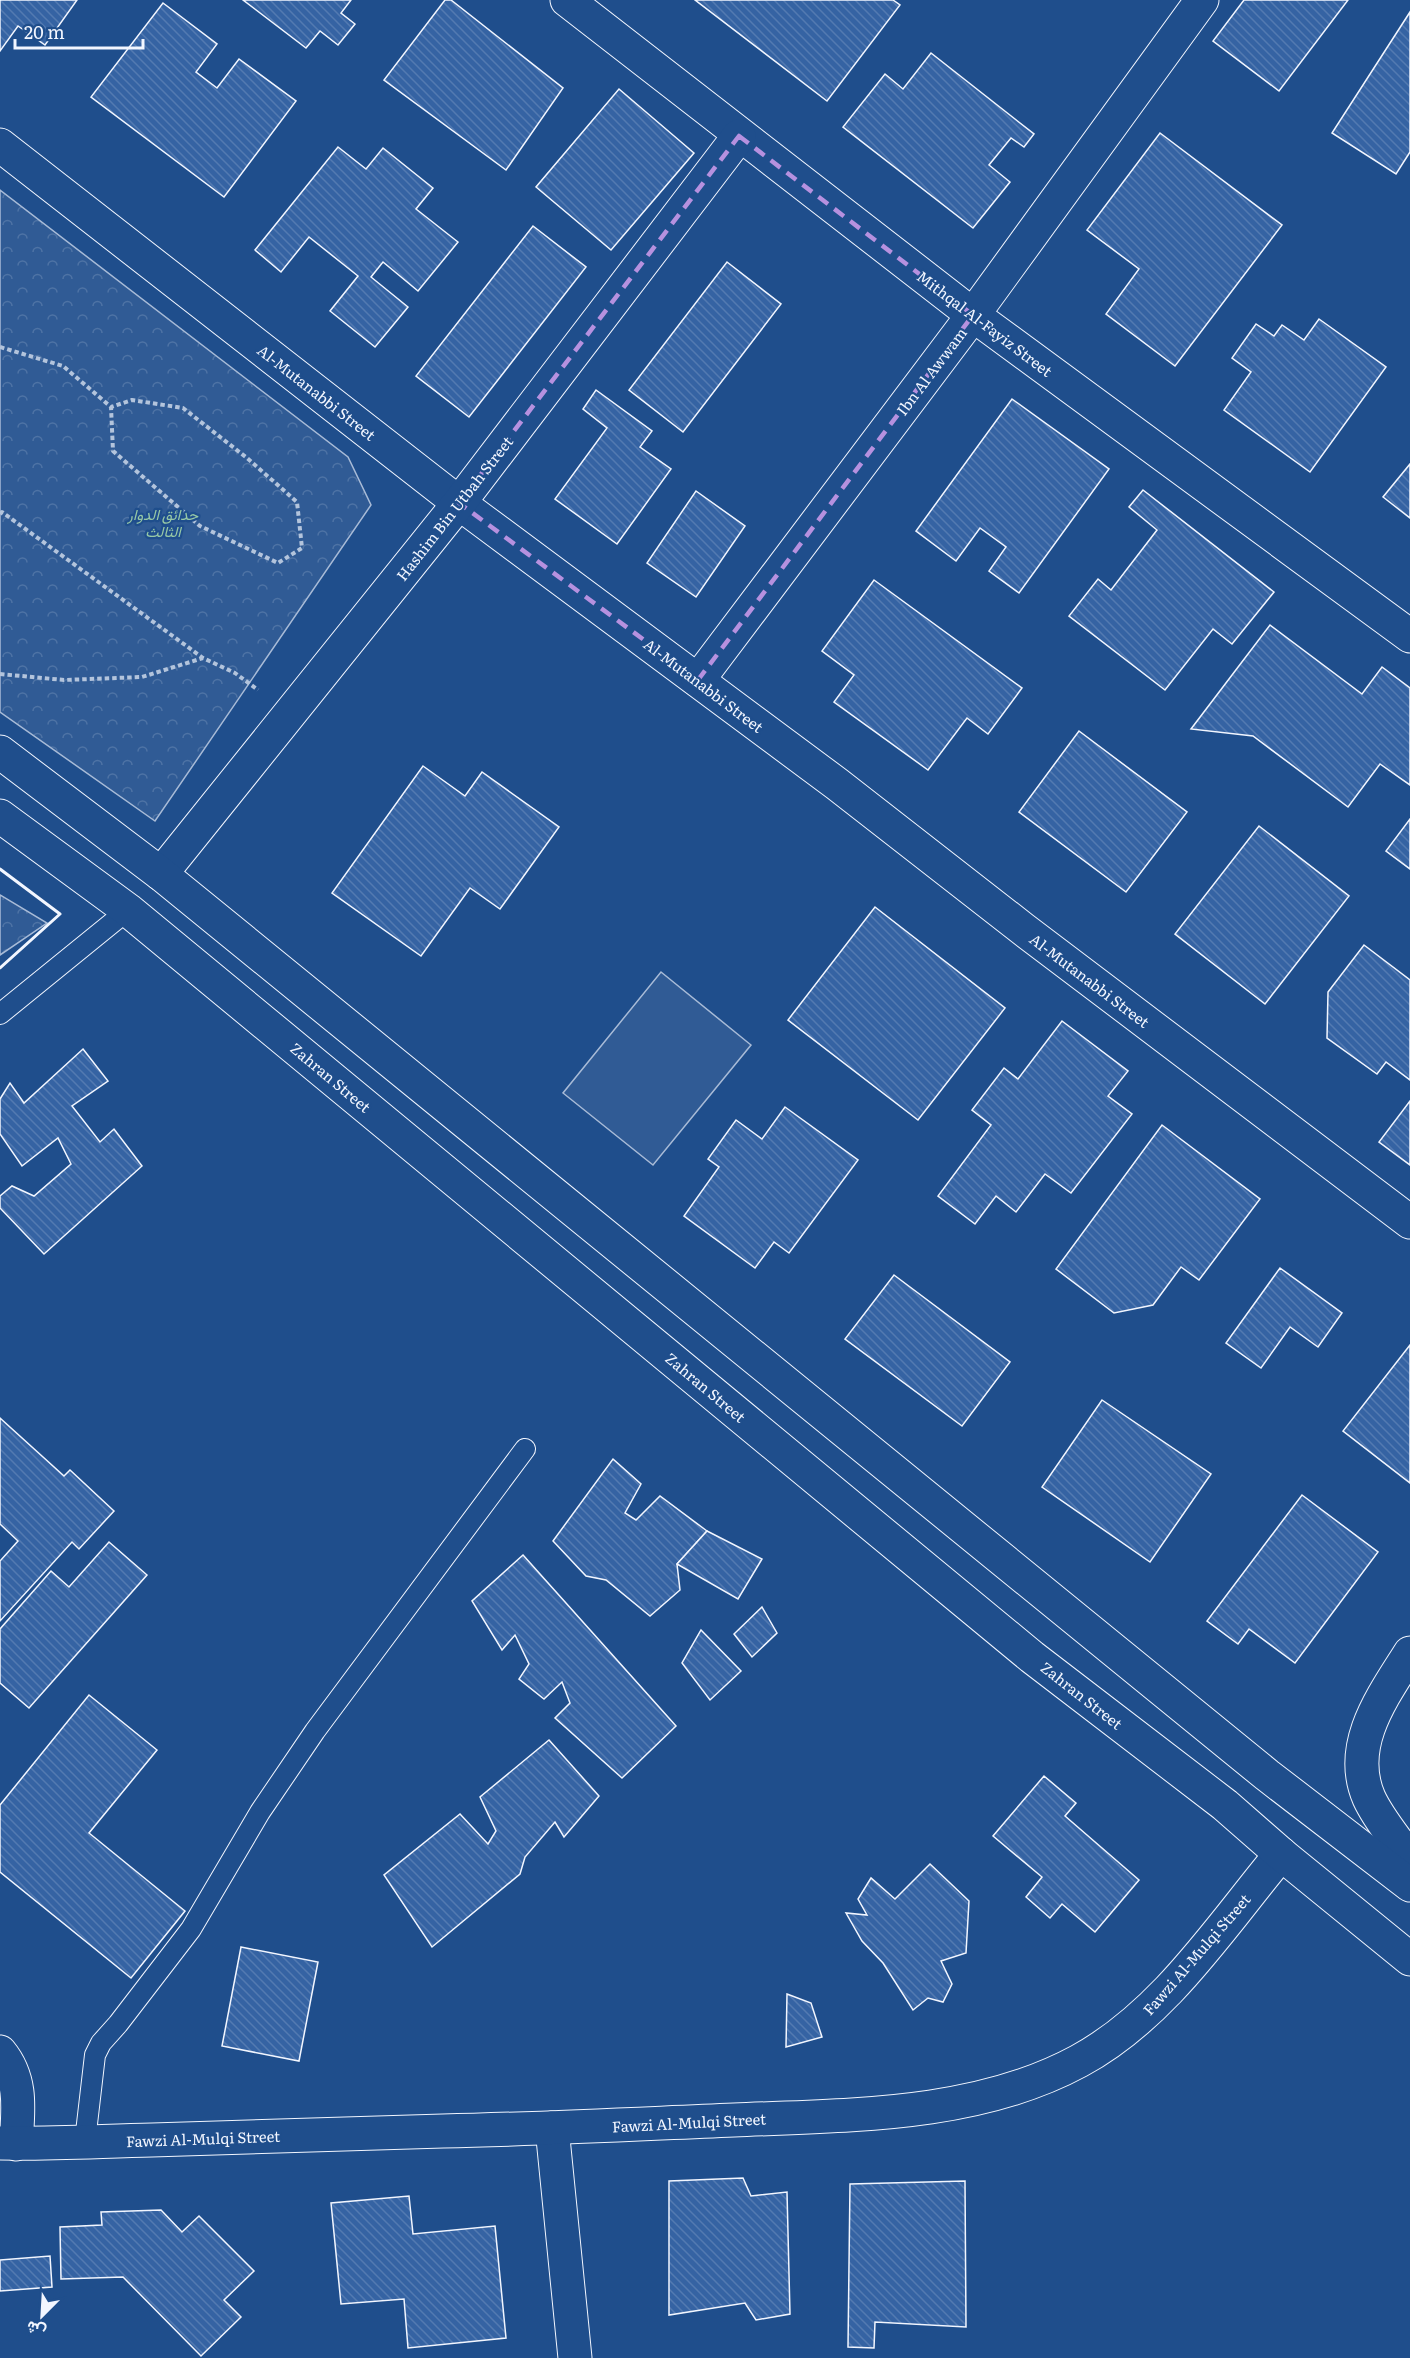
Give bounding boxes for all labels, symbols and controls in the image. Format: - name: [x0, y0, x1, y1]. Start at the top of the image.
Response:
- scale bar: [15, 12, 142, 50]
- text: 20 m: [24, 18, 65, 45]
- street label: Mithqal Al-Fayiz Street: [912, 264, 1058, 382]
- street label: Ibn Al Awwam: [890, 322, 972, 420]
- street label: Al-Mutanabbi Street: [253, 338, 381, 446]
- street label: Hashim Bin Utbah Street: [390, 431, 518, 585]
- park label: حدائق الدوار الثالث: [127, 502, 199, 542]
- street label: Al-Mutanabbi Street: [639, 632, 769, 738]
- street label: Al-Mutanabbi Street: [1025, 927, 1155, 1033]
- street label: Zahran Street: [286, 1036, 376, 1118]
- street label: Zahran Street: [661, 1346, 751, 1428]
- street label: Zahran Street: [1036, 1656, 1128, 1734]
- street label: Fawzi Al-Mulqi Street: [1137, 1888, 1255, 2020]
- street label: Fawzi Al-Mulqi Street: [611, 2106, 767, 2138]
- street label: Fawzi Al-Mulqi Street: [125, 2124, 281, 2152]
- north arrow: [12, 2286, 72, 2346]
- text: ش: [22, 2316, 49, 2345]

